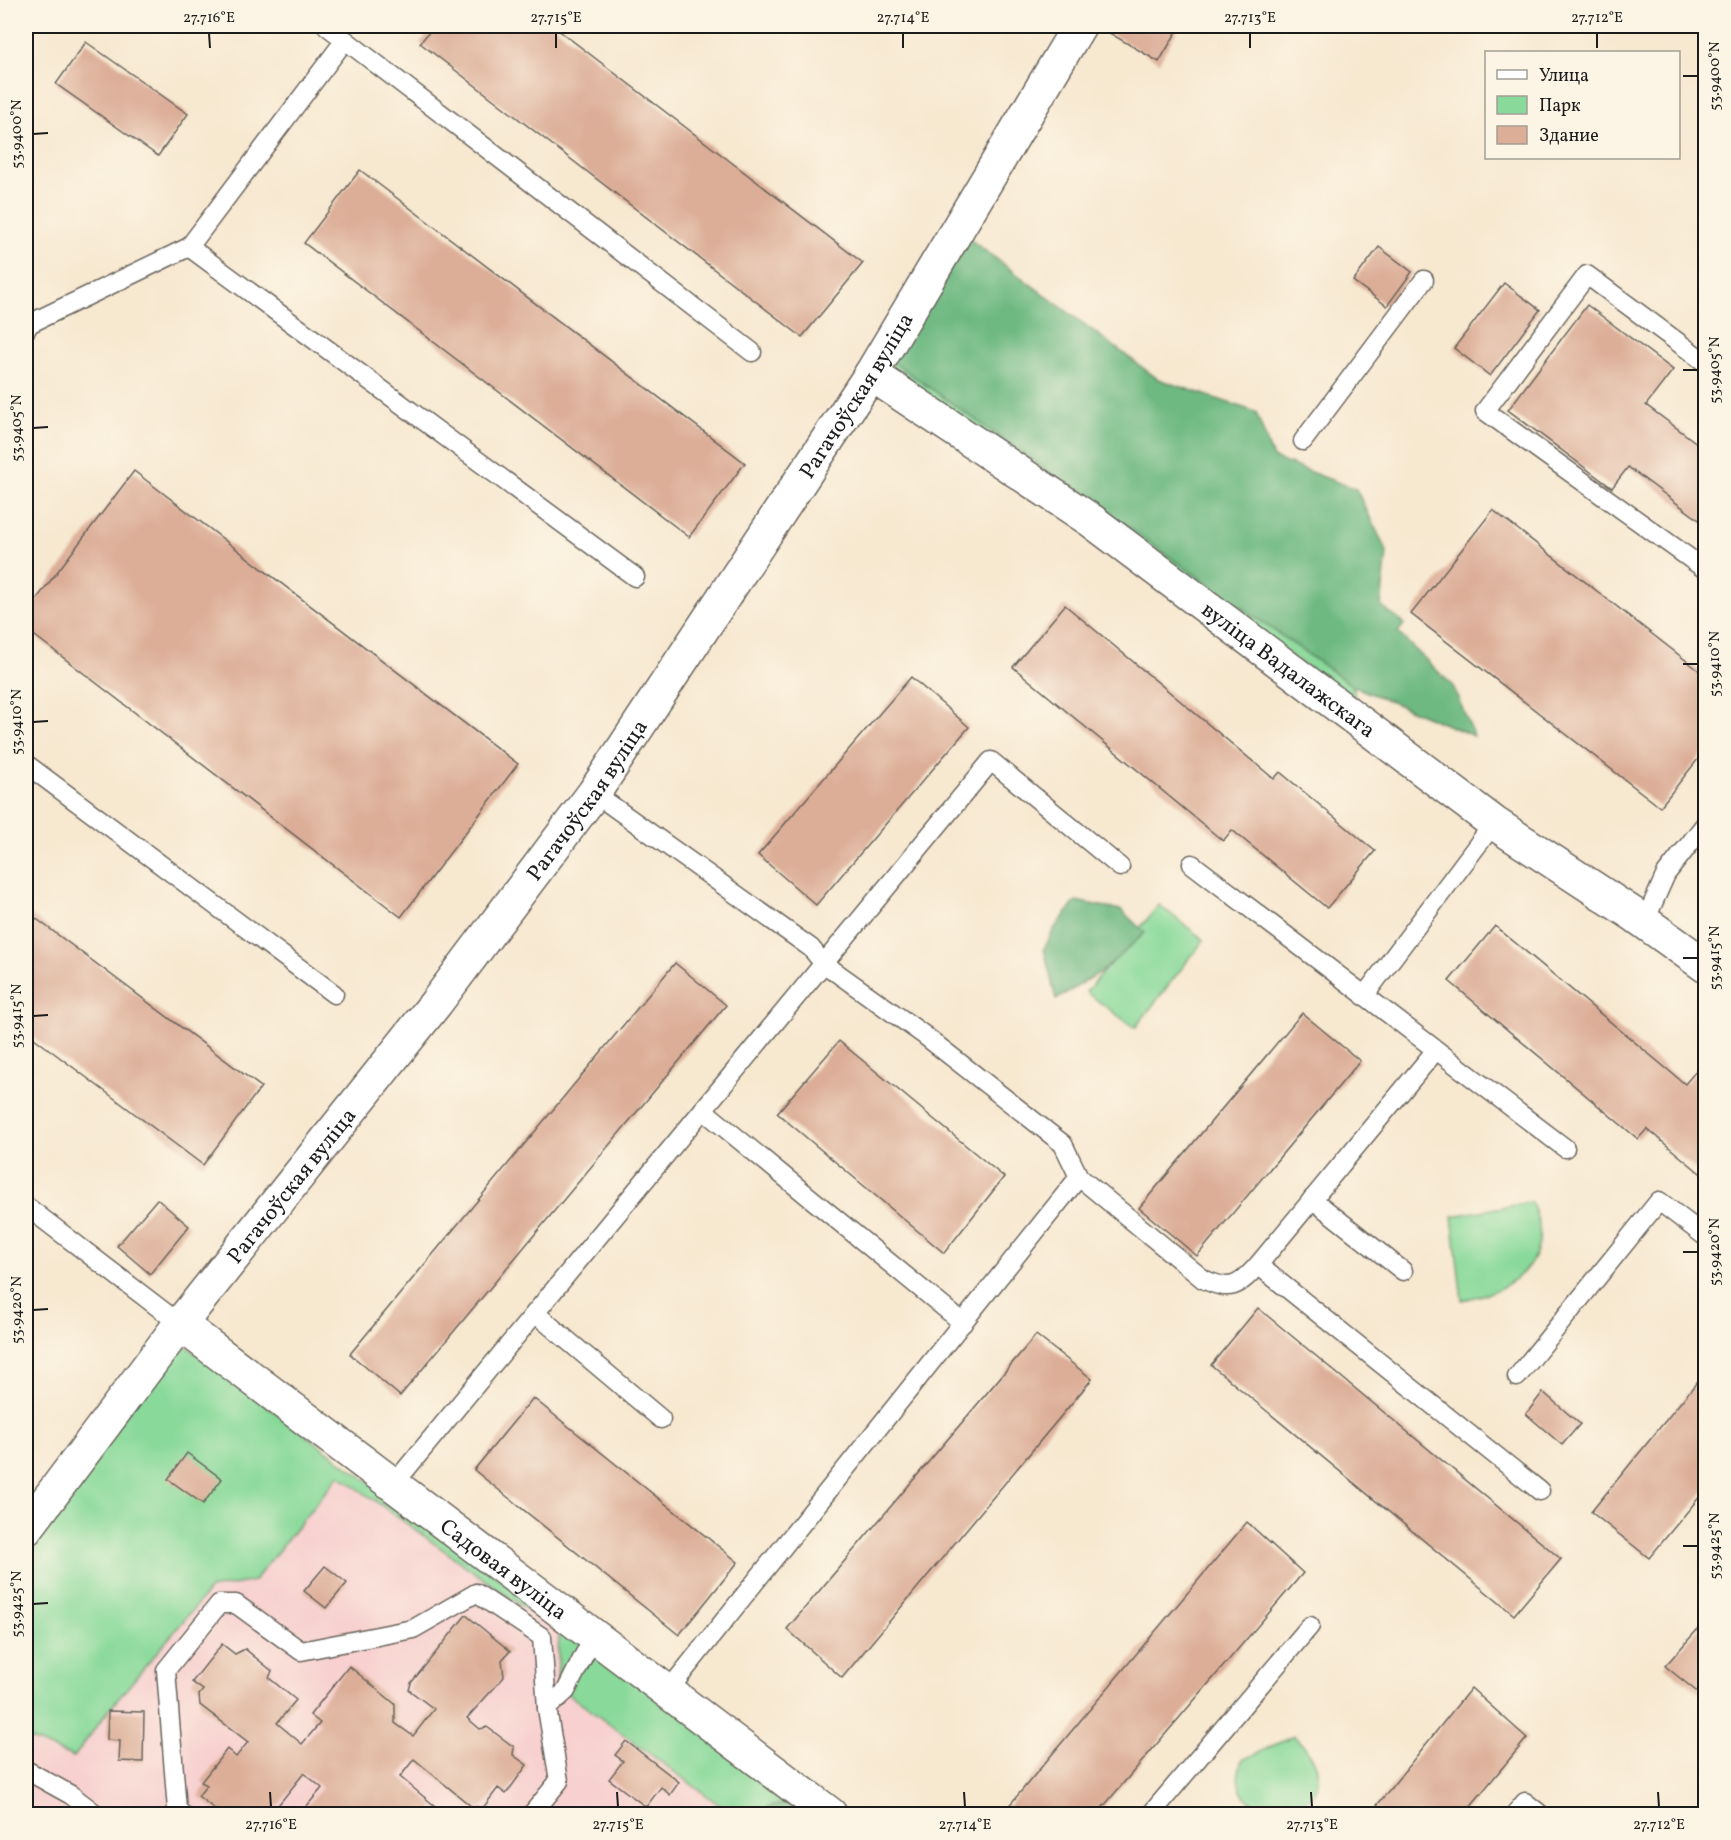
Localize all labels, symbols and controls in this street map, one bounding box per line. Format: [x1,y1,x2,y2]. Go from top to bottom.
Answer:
text: 27.716°E [183,8,235,29]
text: 27.715°E [530,8,582,29]
text: 27.714°E [877,8,929,29]
text: 27.713°E [1224,8,1276,29]
text: 27.712°E [1571,8,1623,29]
text: 53.9400°N [1705,41,1726,111]
legend [1485,51,1680,159]
text: Улица [1539,64,1589,89]
text: Парк [1539,94,1581,119]
text: 53.9400°N [7,99,28,169]
text: Здание [1539,124,1599,149]
street label: Рагачоўская вуліца [793,307,922,486]
text: 53.9405°N [1705,336,1726,404]
text: 53.9405°N [7,394,28,462]
street label: вуліца Вадалажскага [1194,596,1381,747]
text: 53.9410°N [1705,631,1726,697]
text: 53.9410°N [7,689,28,755]
street label: Рагачоўская вуліца [520,714,656,888]
text: 53.9415°N [1705,926,1726,990]
text: 53.9415°N [7,984,28,1048]
street label: Рагачоўская вуліца [221,1102,365,1271]
text: 53.9420°N [1705,1218,1726,1286]
text: 53.9420°N [7,1276,28,1344]
street label: Садовая вуліца [433,1512,573,1629]
text: 53.9425°N [1705,1513,1726,1579]
text: 53.9425°N [7,1571,28,1637]
text: 27.716°E [245,1815,297,1836]
text: 27.715°E [592,1815,644,1836]
text: 27.714°E [939,1815,991,1836]
text: 27.713°E [1286,1815,1338,1836]
text: 27.712°E [1633,1815,1685,1836]

